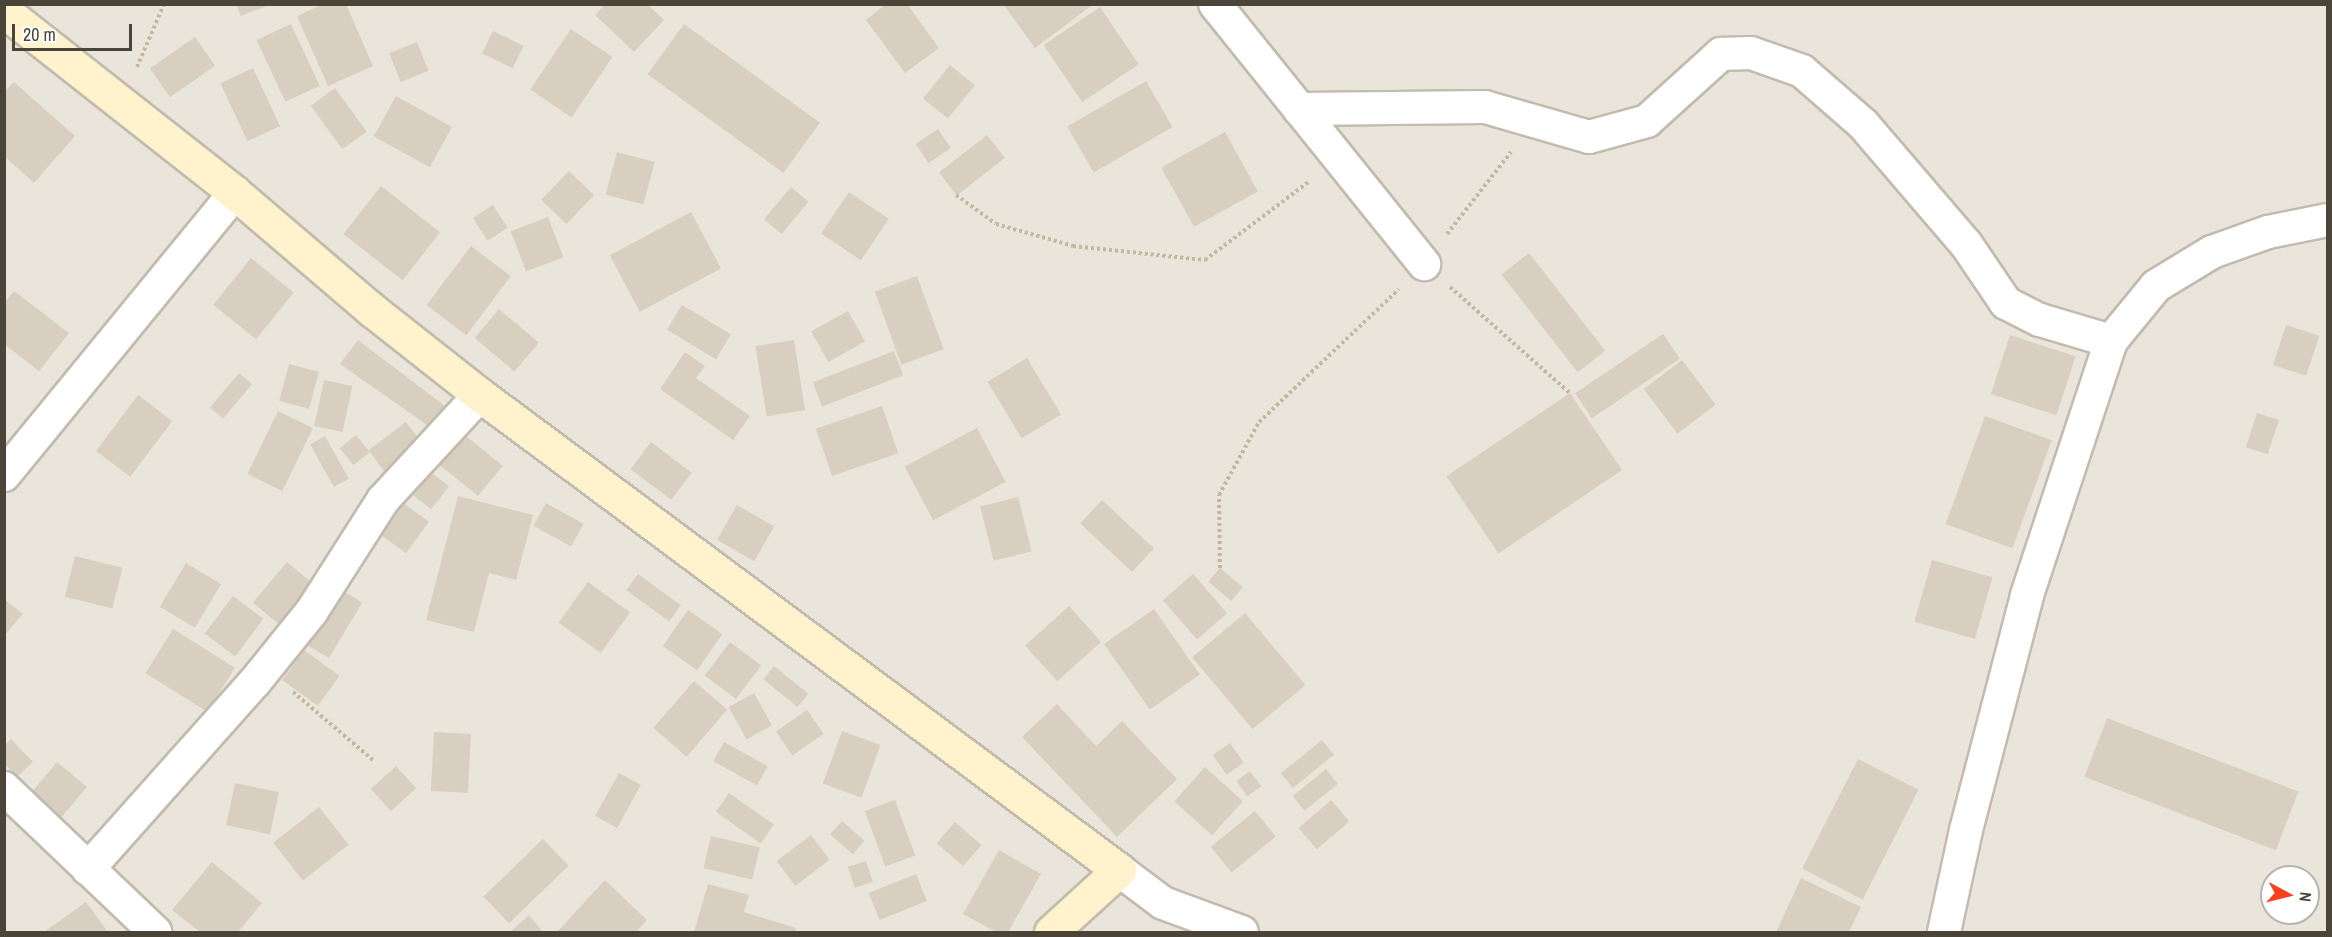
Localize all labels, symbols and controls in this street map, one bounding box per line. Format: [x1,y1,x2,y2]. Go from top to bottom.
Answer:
scale bar [15,12,135,50]
text: 20 m [23,22,56,47]
north arrow [2260,865,2320,925]
text: N [2294,891,2317,903]

